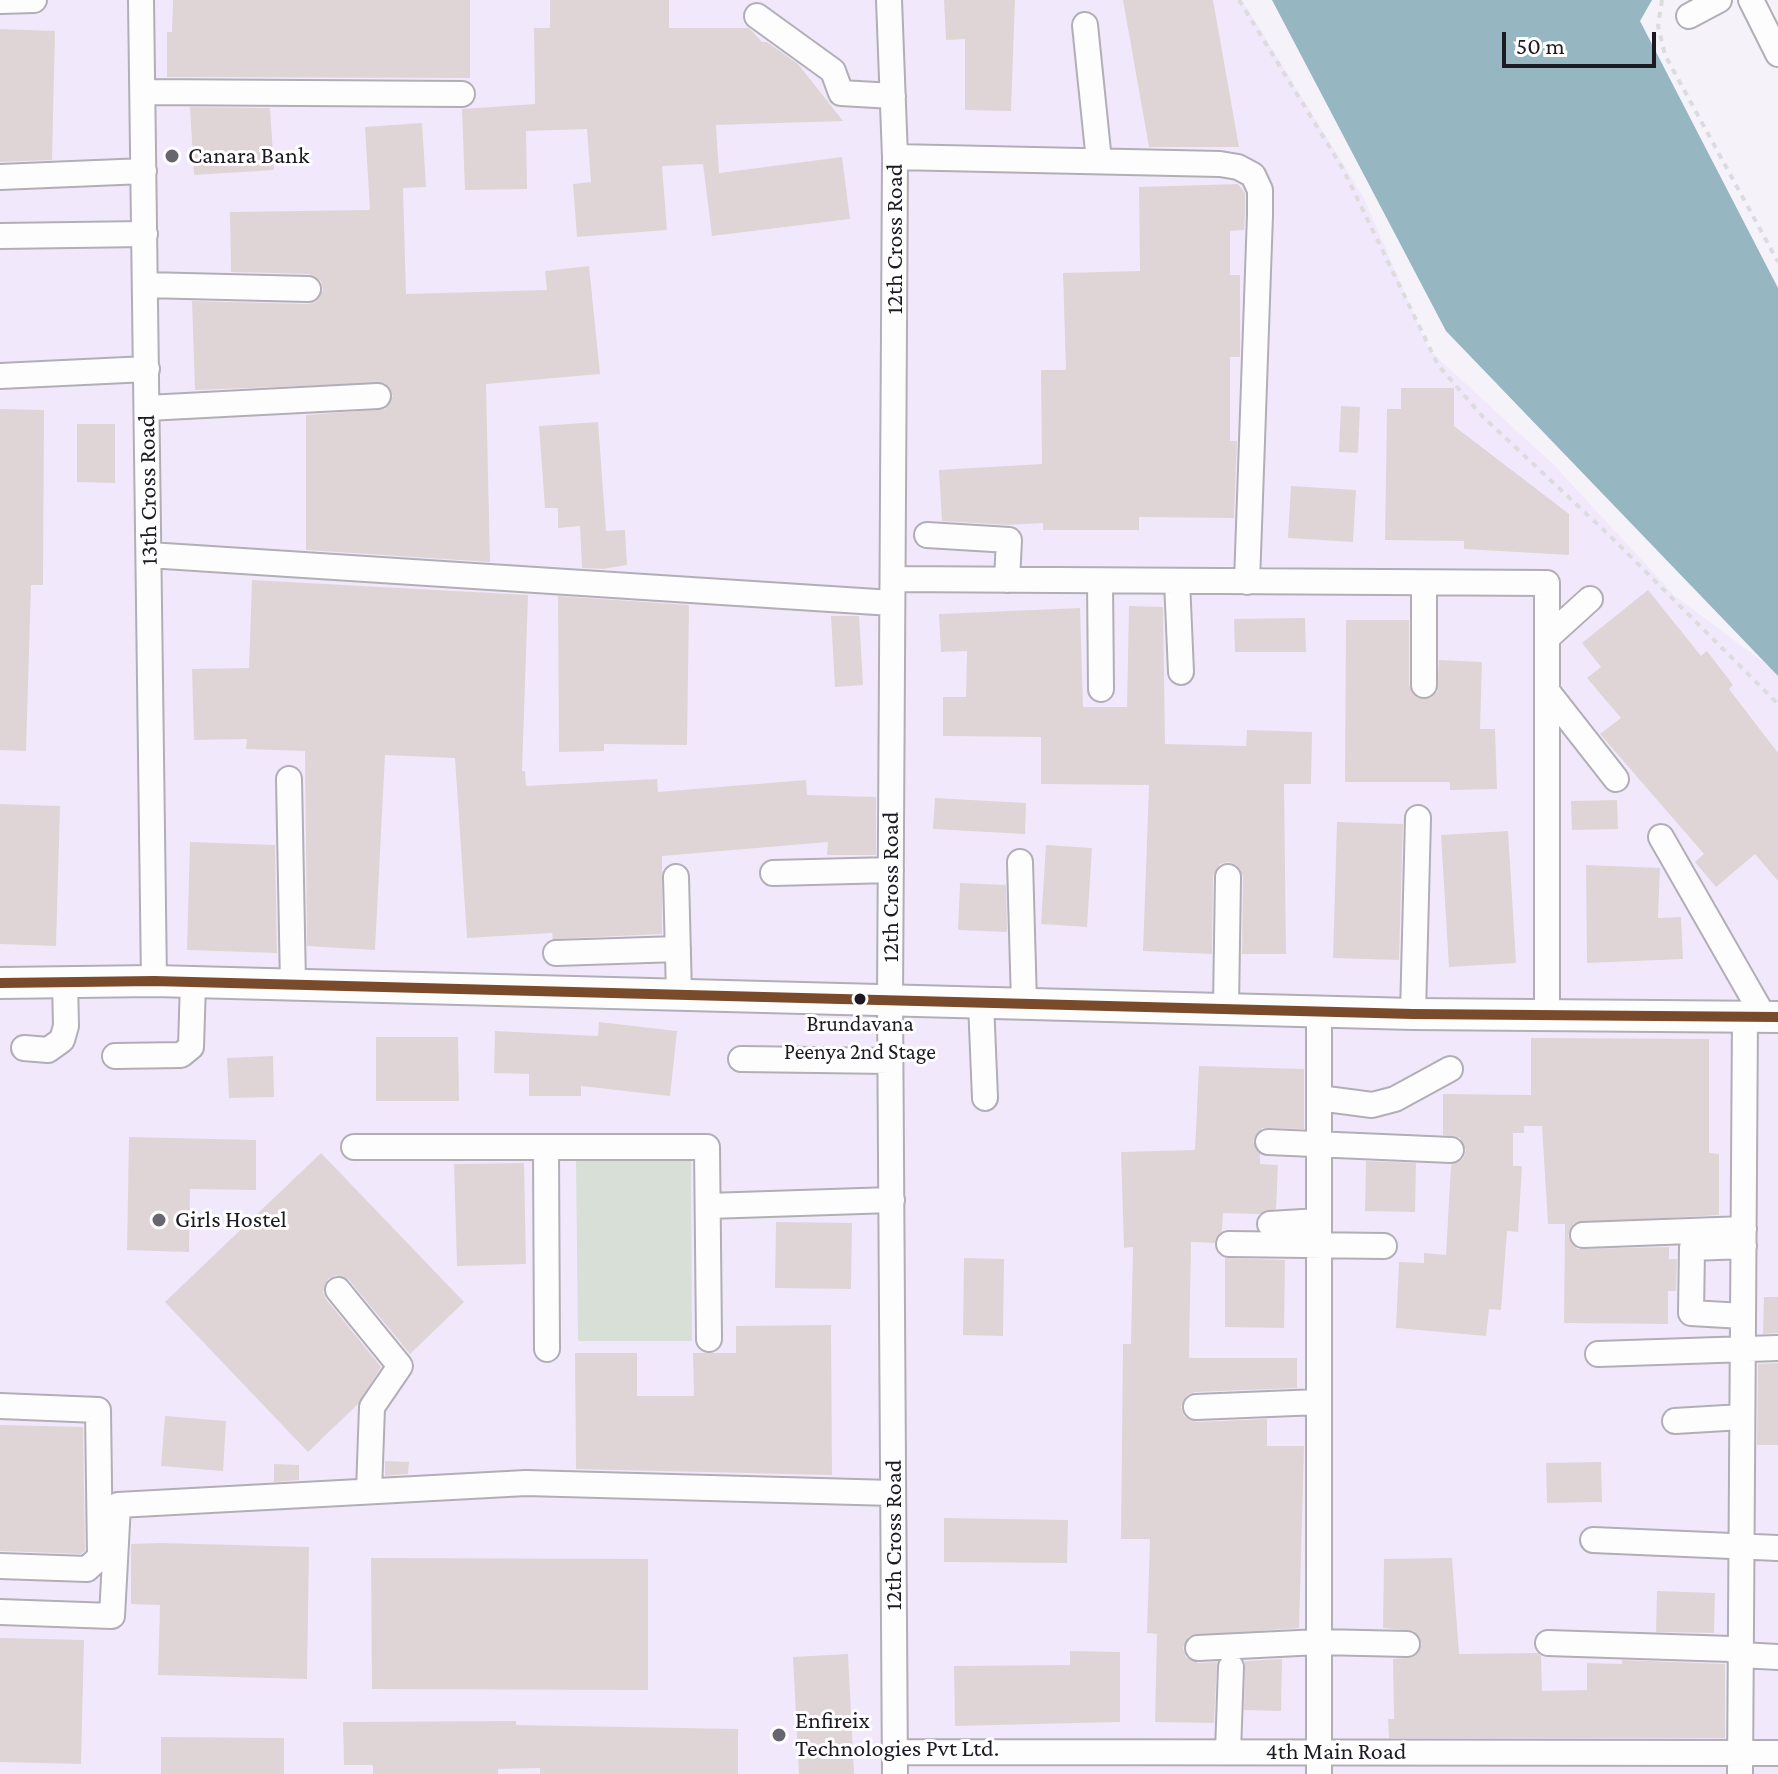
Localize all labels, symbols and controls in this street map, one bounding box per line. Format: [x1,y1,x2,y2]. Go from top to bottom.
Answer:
scale bar [1506,16,1660,66]
text: 50 m [1516,32,1565,59]
place label: Canara Bank [188,142,309,170]
marker: Canara Bank [163,147,181,165]
street label: 12th Cross Road [881,164,909,314]
street label: 13th Cross Road [132,414,164,566]
street label: 12th Cross Road [877,812,905,962]
marker: Brundavana Peenya 2nd Stage [852,991,868,1007]
place label: Brundavana Peenya 2nd Stage [784,1011,936,1062]
place label: Girls Hostel [175,1206,287,1234]
marker: Girls Hostel [150,1211,168,1229]
street label: 12th Cross Road [880,1460,908,1610]
place label: Enfireix Technologies Pvt Ltd. [795,1707,999,1763]
marker: Enfireix Technologies Pvt Ltd. [770,1726,788,1744]
street label: 4th Main Road [1266,1738,1406,1766]

